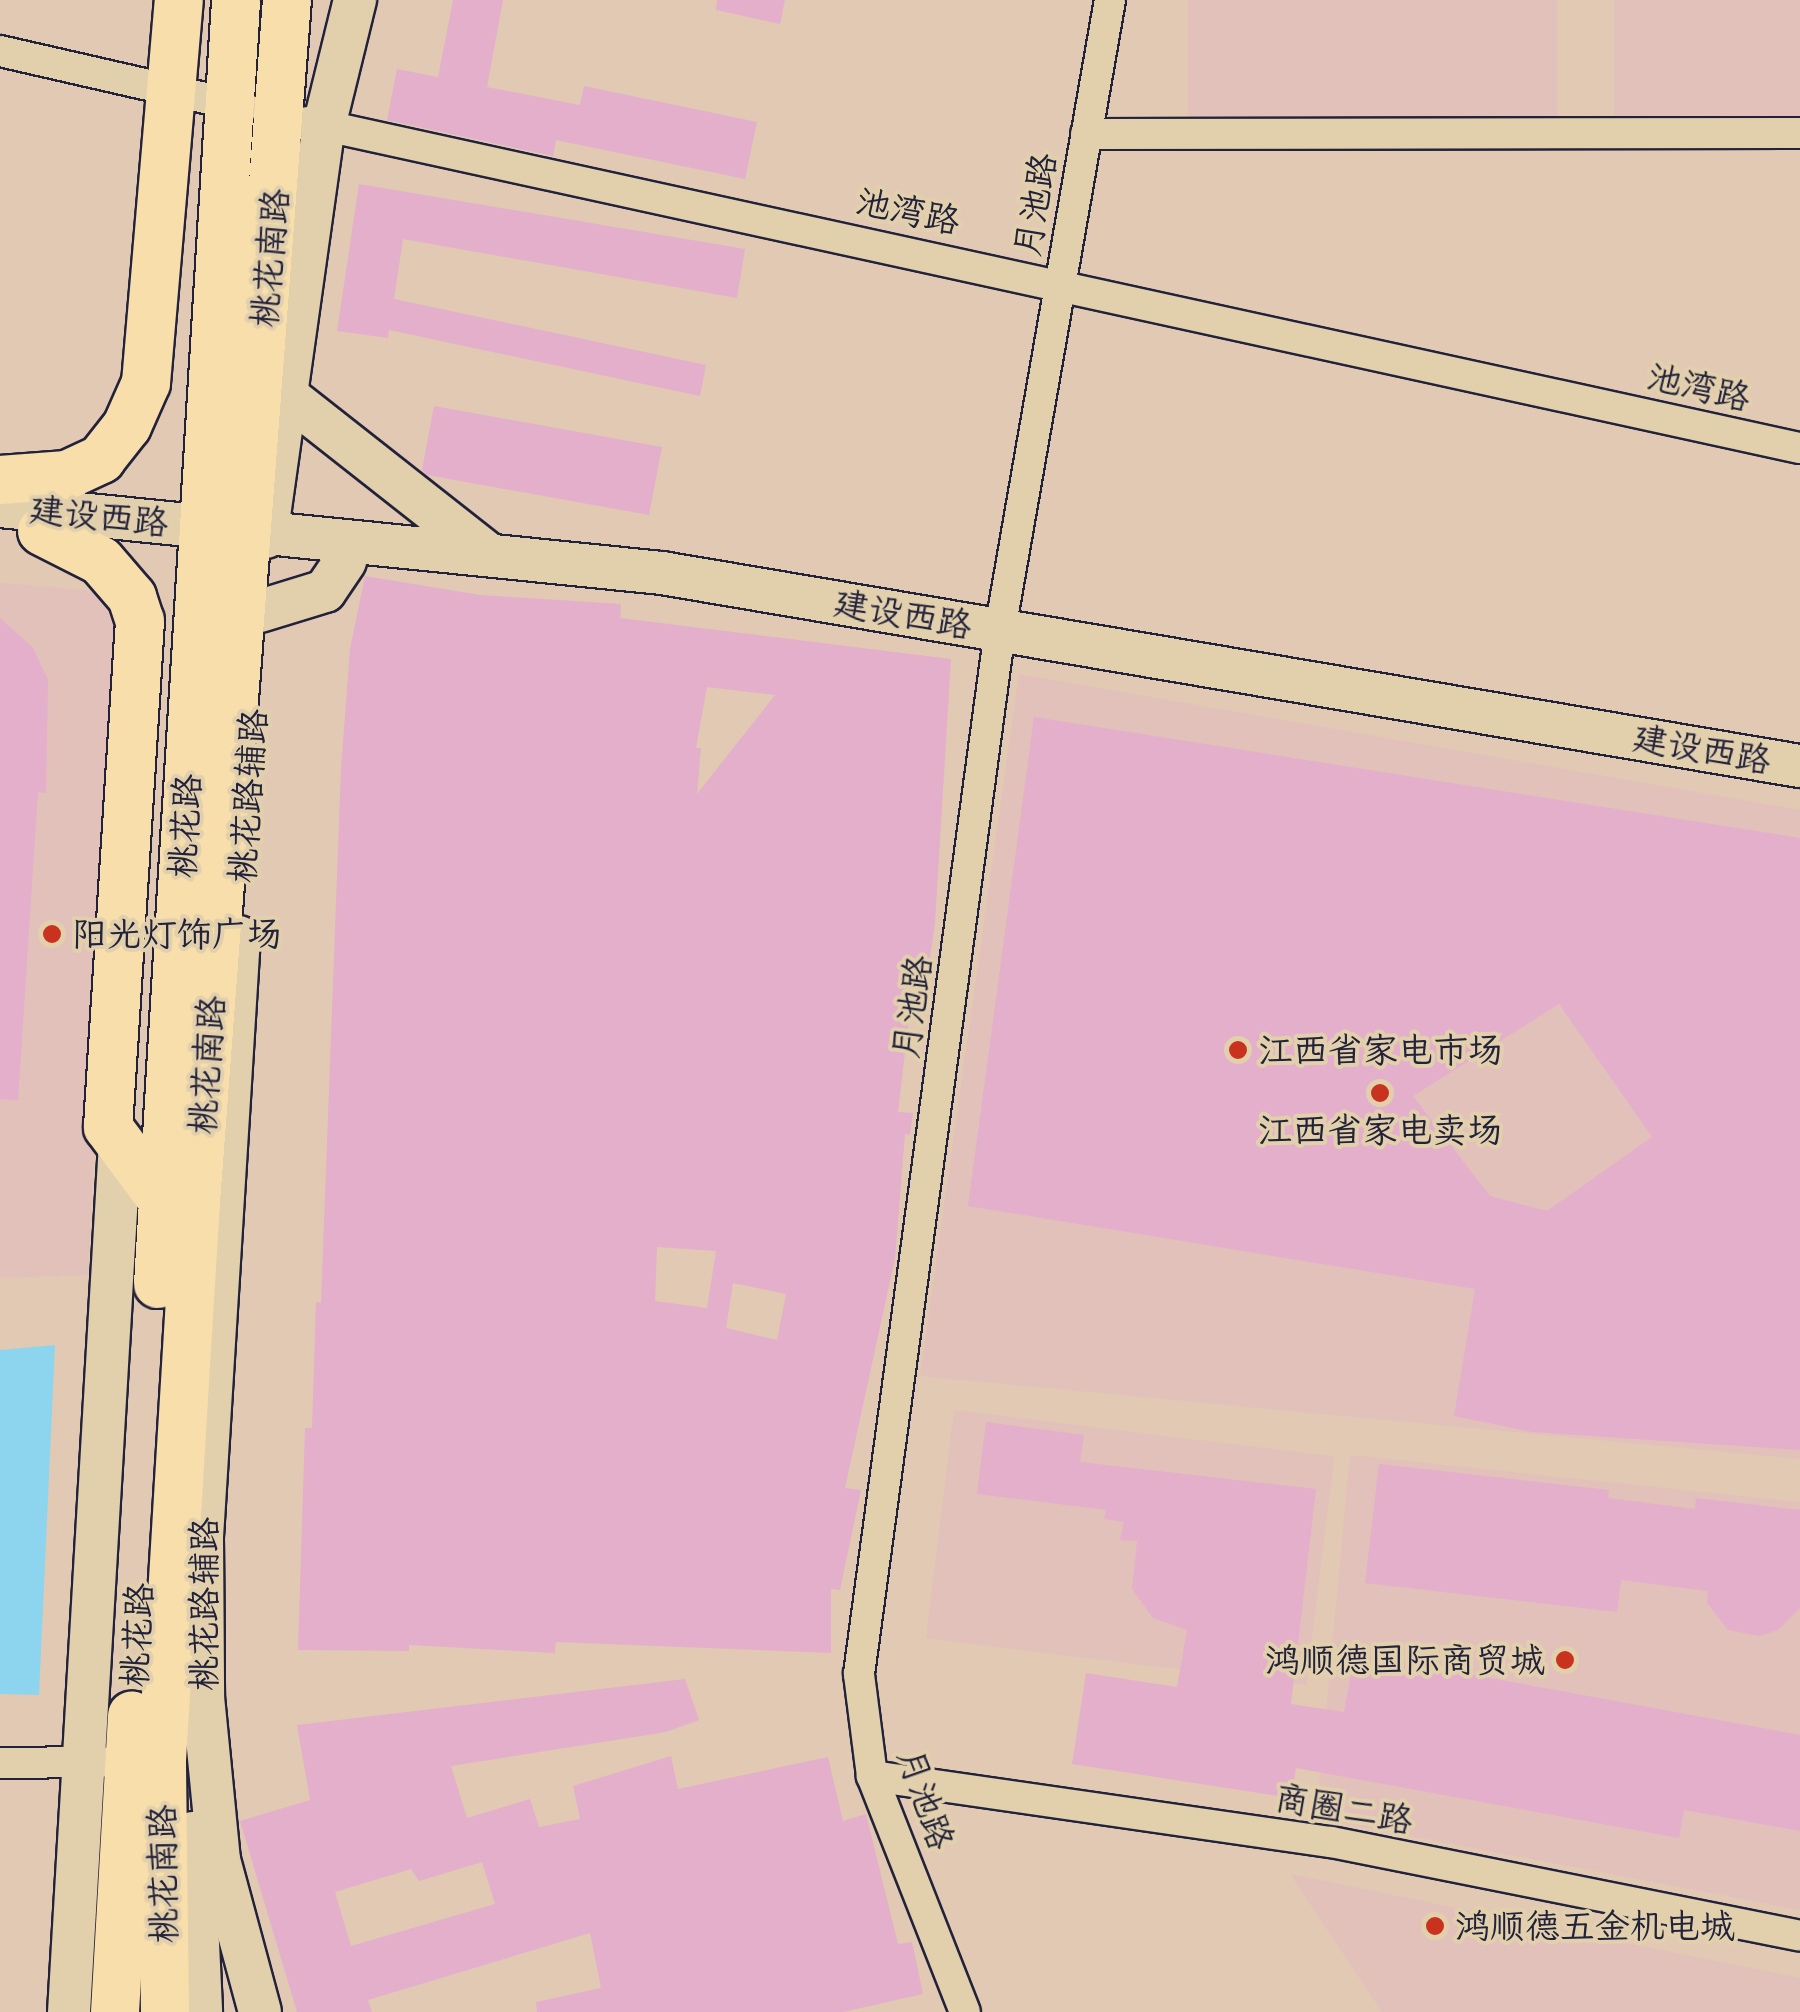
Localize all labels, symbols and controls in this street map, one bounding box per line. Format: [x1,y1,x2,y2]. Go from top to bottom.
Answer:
street label: 月池路 [1005,150,1065,260]
street label: 池湾路 [852,180,964,242]
street label: 桃花南路 [243,186,297,330]
street label: 池湾路 [1643,355,1755,419]
street label: 建设西路 [27,488,171,544]
street label: 建设西路 [830,581,976,647]
street label: 桃花路辅路 [221,707,275,885]
street label: 建设西路 [1629,716,1775,782]
street label: 桃花路 [161,772,209,880]
place label: 阳光灯饰广场 [72,913,282,955]
marker: 阳光灯饰广场 [41,923,63,945]
street label: 月池路 [884,952,940,1062]
street label: 桃花南路 [181,994,233,1136]
place label: 江西省家电市场 [1258,1029,1503,1071]
marker: 江西省家电市场 [1227,1039,1249,1061]
marker: 江西省家电卖场 [1369,1082,1391,1104]
place label: 江西省家电卖场 [1258,1109,1502,1151]
street label: 桃花路辅路 [183,1517,225,1691]
street label: 桃花路 [113,1581,161,1689]
place label: 鸿顺德国际商贸城 [1265,1639,1545,1681]
marker: 鸿顺德国际商贸城 [1554,1649,1576,1671]
street label: 月池路 [889,1743,963,1855]
street label: 商圈二路 [1271,1776,1417,1842]
street label: 桃花南路 [141,1804,185,1944]
place label: 鸿顺德五金机电城 [1455,1905,1735,1947]
marker: 鸿顺德五金机电城 [1424,1915,1446,1937]

